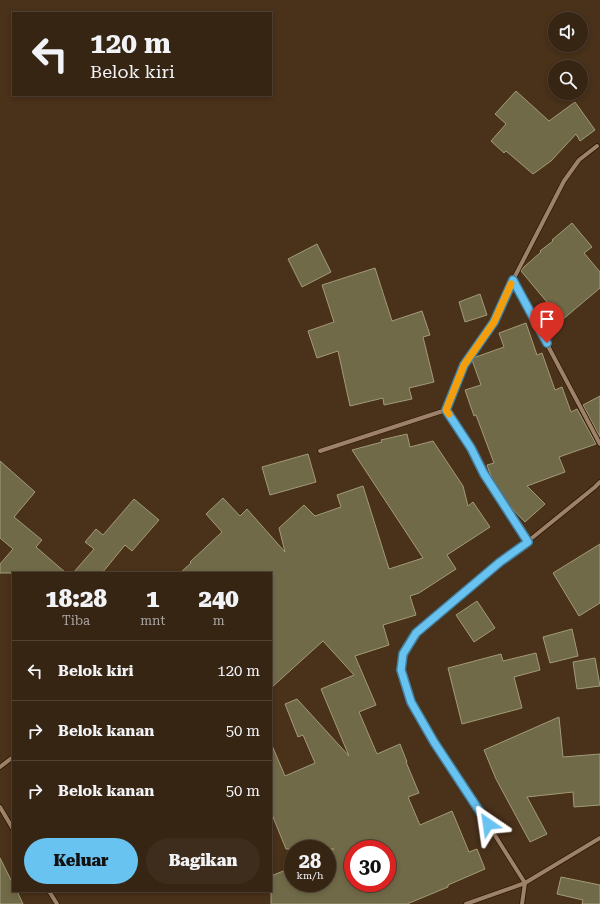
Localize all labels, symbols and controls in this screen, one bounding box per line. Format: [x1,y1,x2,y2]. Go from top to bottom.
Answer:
map controls [548,12,588,100]
button: sound [548,12,588,52]
text: 120 m [90,27,171,60]
icon: left [24,28,76,80]
button: search [548,60,588,100]
text: Belok kiri [90,61,175,82]
pin [530,302,564,343]
icon: arrive [536,308,558,330]
text: 18:28 [45,585,107,613]
text: 1 [146,585,159,613]
text: 240 [198,585,239,613]
text: Tiba [62,613,90,628]
text: mnt [140,613,165,628]
text: m [213,613,225,628]
icon: left [24,660,46,682]
text: Belok kiri [58,662,134,680]
text: 120 m [217,662,260,680]
icon: right [24,720,46,742]
text: Belok kanan [58,722,154,740]
text: 50 m [226,722,260,740]
icon: right [24,780,46,802]
text: Belok kanan [58,782,154,800]
text: 50 m [226,782,260,800]
position arrow [467,803,509,845]
button: Keluar [24,838,138,884]
button: Bagikan [146,838,260,884]
speed limit sign: 30 [344,840,396,892]
text: 28 [299,849,321,873]
text: km/h [297,870,323,881]

